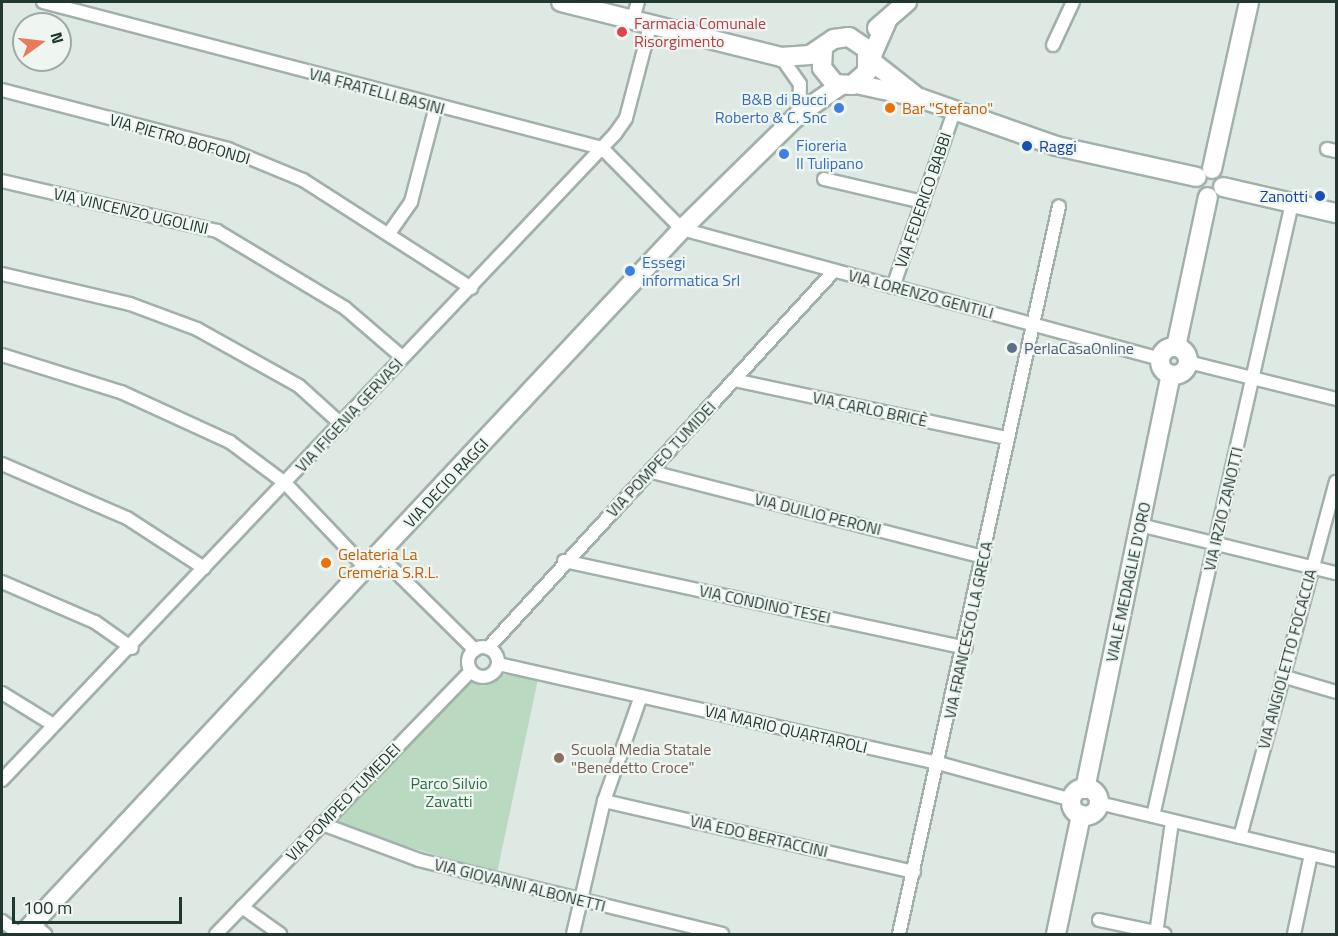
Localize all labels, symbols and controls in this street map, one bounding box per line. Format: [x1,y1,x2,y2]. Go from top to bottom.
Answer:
north arrow [12,12,72,72]
place label: Farmacia Comunale Risorgimento [634,13,766,51]
marker: Farmacia Comunale Risorgimento [615,25,629,39]
text: N [44,29,70,46]
street label: VIA FRATELLI BASINI [307,64,447,118]
place label: B&B di Bucci Roberto & C. Snc [715,89,827,127]
place label: Bar "Stefano" [902,98,993,118]
marker: B&B di Bucci Roberto & C. Snc [832,101,846,115]
marker: Bar "Stefano" [883,101,897,115]
street label: VIA PIETRO BOFONDI [108,110,252,168]
street label: VIA FEDERICO BABBI [891,130,955,270]
place label: Fioreria Il Tulipano [796,135,863,173]
place label: Raggi [1039,136,1077,156]
marker: Raggi [1020,139,1034,153]
marker: Fioreria Il Tulipano [777,147,791,161]
street label: VIA VINCENZO UGOLINI [52,184,210,238]
place label: Zanotti [1260,186,1308,206]
marker: Zanotti [1313,189,1327,203]
place label: Essegi informatica Srl [642,252,740,290]
marker: Essegi informatica Srl [623,264,637,278]
street label: VIA LORENZO GENTILI [846,265,996,323]
place label: PerlaCasaOnline [1024,338,1134,358]
marker: PerlaCasaOnline [1005,341,1019,355]
street label: VIA IFIGENIA GERVASI [291,354,407,476]
street label: VIA CARLO BRICÈ [811,387,929,431]
street label: VIA POMPEO TUMIDEI [602,397,720,521]
street label: VIA DECIO RAGGI [400,434,492,532]
street label: VIA IRZIO ZANOTTI [1199,445,1247,573]
street label: VIA DUILIO PERONI [753,489,883,539]
street label: VIALE MEDAGLIE D'ORO [1102,500,1154,664]
street label: VIA FRANCESCO LA GRECA [940,539,996,721]
place label: Gelateria La Cremeria S.R.L. [338,544,439,582]
marker: Gelateria La Cremeria S.R.L. [319,556,333,570]
street label: VIA ANGIOLETTO FOCACCIA [1254,567,1320,751]
street label: VIA CONDINO TESEI [697,581,833,627]
street label: VIA MARIO QUARTAROLI [703,701,869,757]
street label: VIA POMPEO TUMEDEI [282,739,404,865]
place label: Scuola Media Statale "Benedetto Croce" [571,739,711,777]
marker: Scuola Media Statale "Benedetto Croce" [552,751,566,765]
park label: Parco Silvio Zavatti [410,773,488,811]
street label: VIA EDO BERTACCINI [688,811,830,861]
street label: VIA GIOVANNI ALBONETTI [432,854,608,916]
scale bar [15,885,184,923]
text: 100 m [23,894,72,921]

